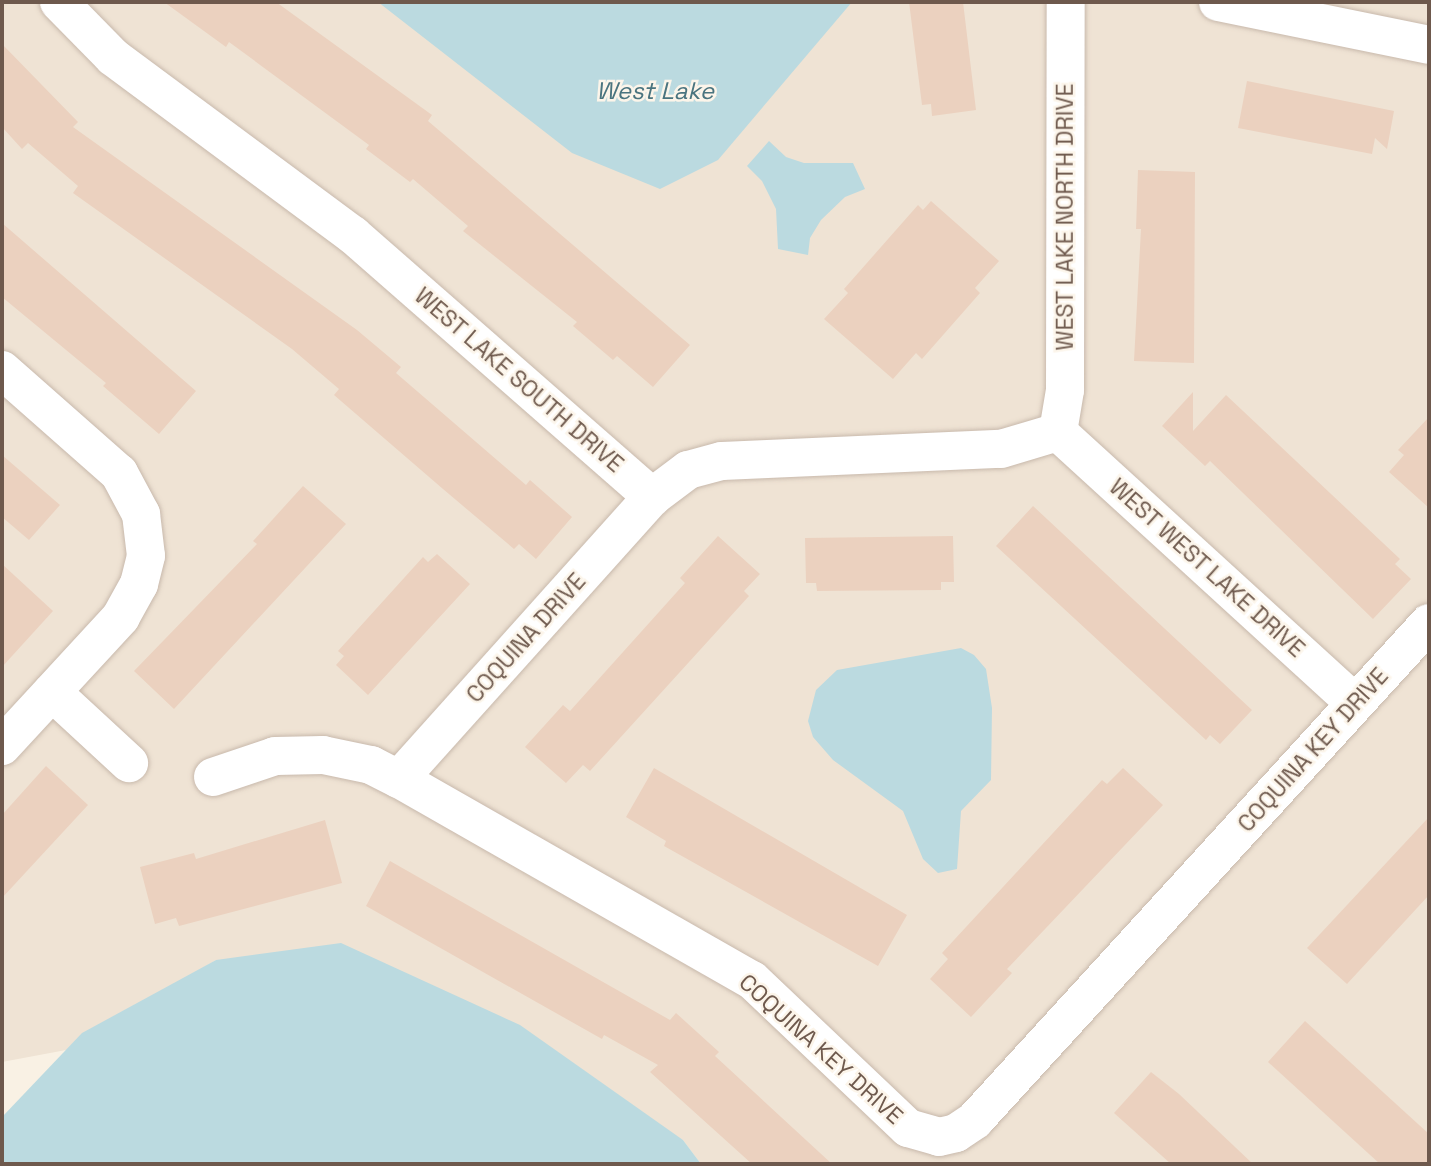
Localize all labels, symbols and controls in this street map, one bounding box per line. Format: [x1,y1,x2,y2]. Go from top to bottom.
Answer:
water label: West Lake [596,77,714,105]
street label: WEST LAKE NORTH DRIVE [1051,83,1079,351]
street label: WEST LAKE SOUTH DRIVE [409,282,629,478]
street label: WEST WEST LAKE DRIVE [1103,473,1311,663]
street label: COQUINA DRIVE [461,568,591,708]
street label: COQUINA KEY DRIVE [1232,662,1394,838]
street label: COQUINA KEY DRIVE [733,968,909,1130]

